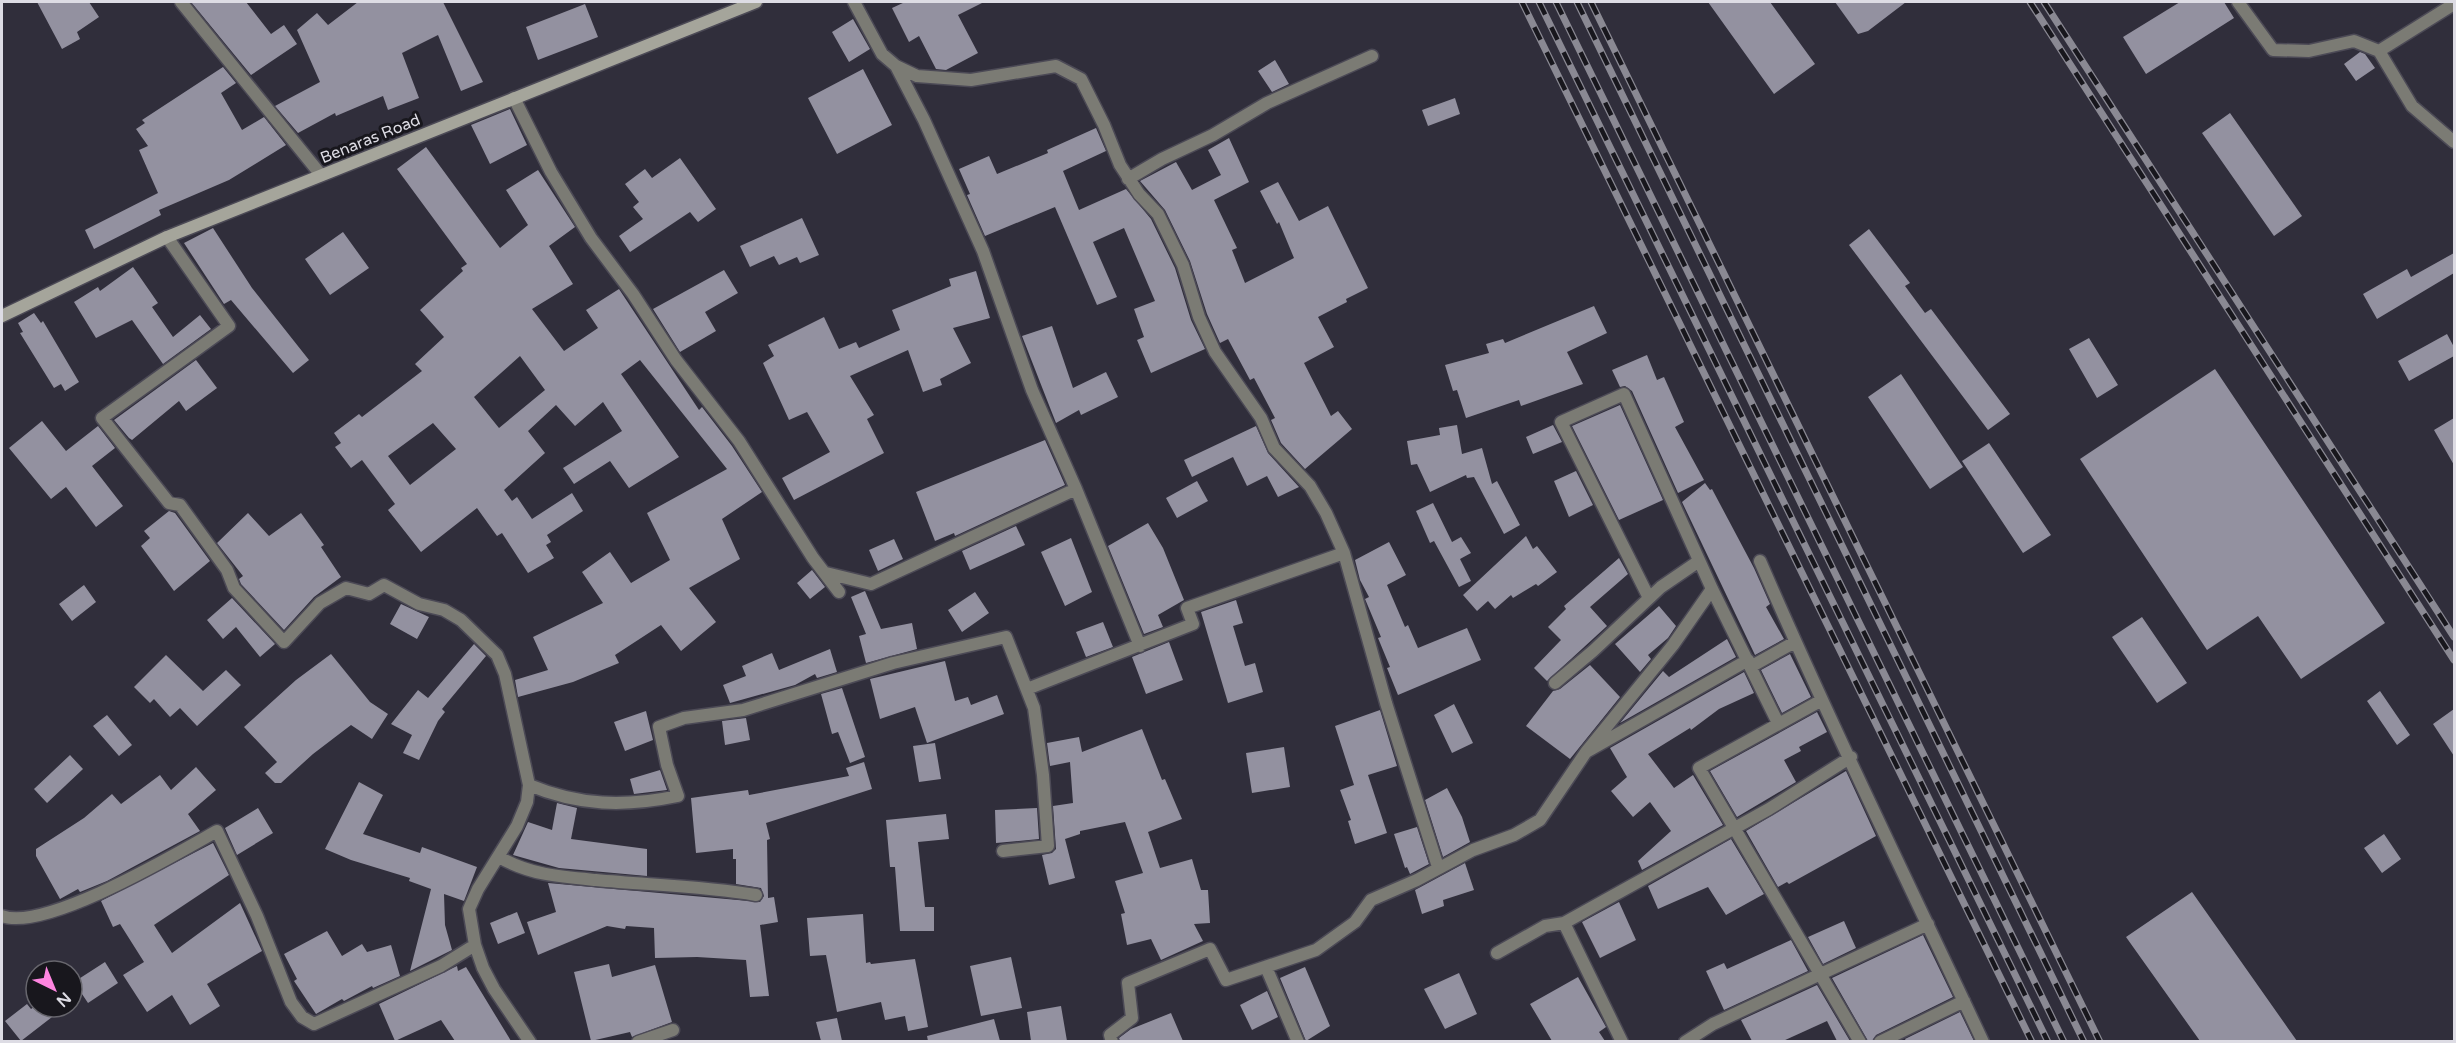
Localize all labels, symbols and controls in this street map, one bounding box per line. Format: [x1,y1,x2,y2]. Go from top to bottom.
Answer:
street label: Benaras Road [318,110,423,168]
north arrow [24,959,84,1019]
text: N [52,988,75,1011]

